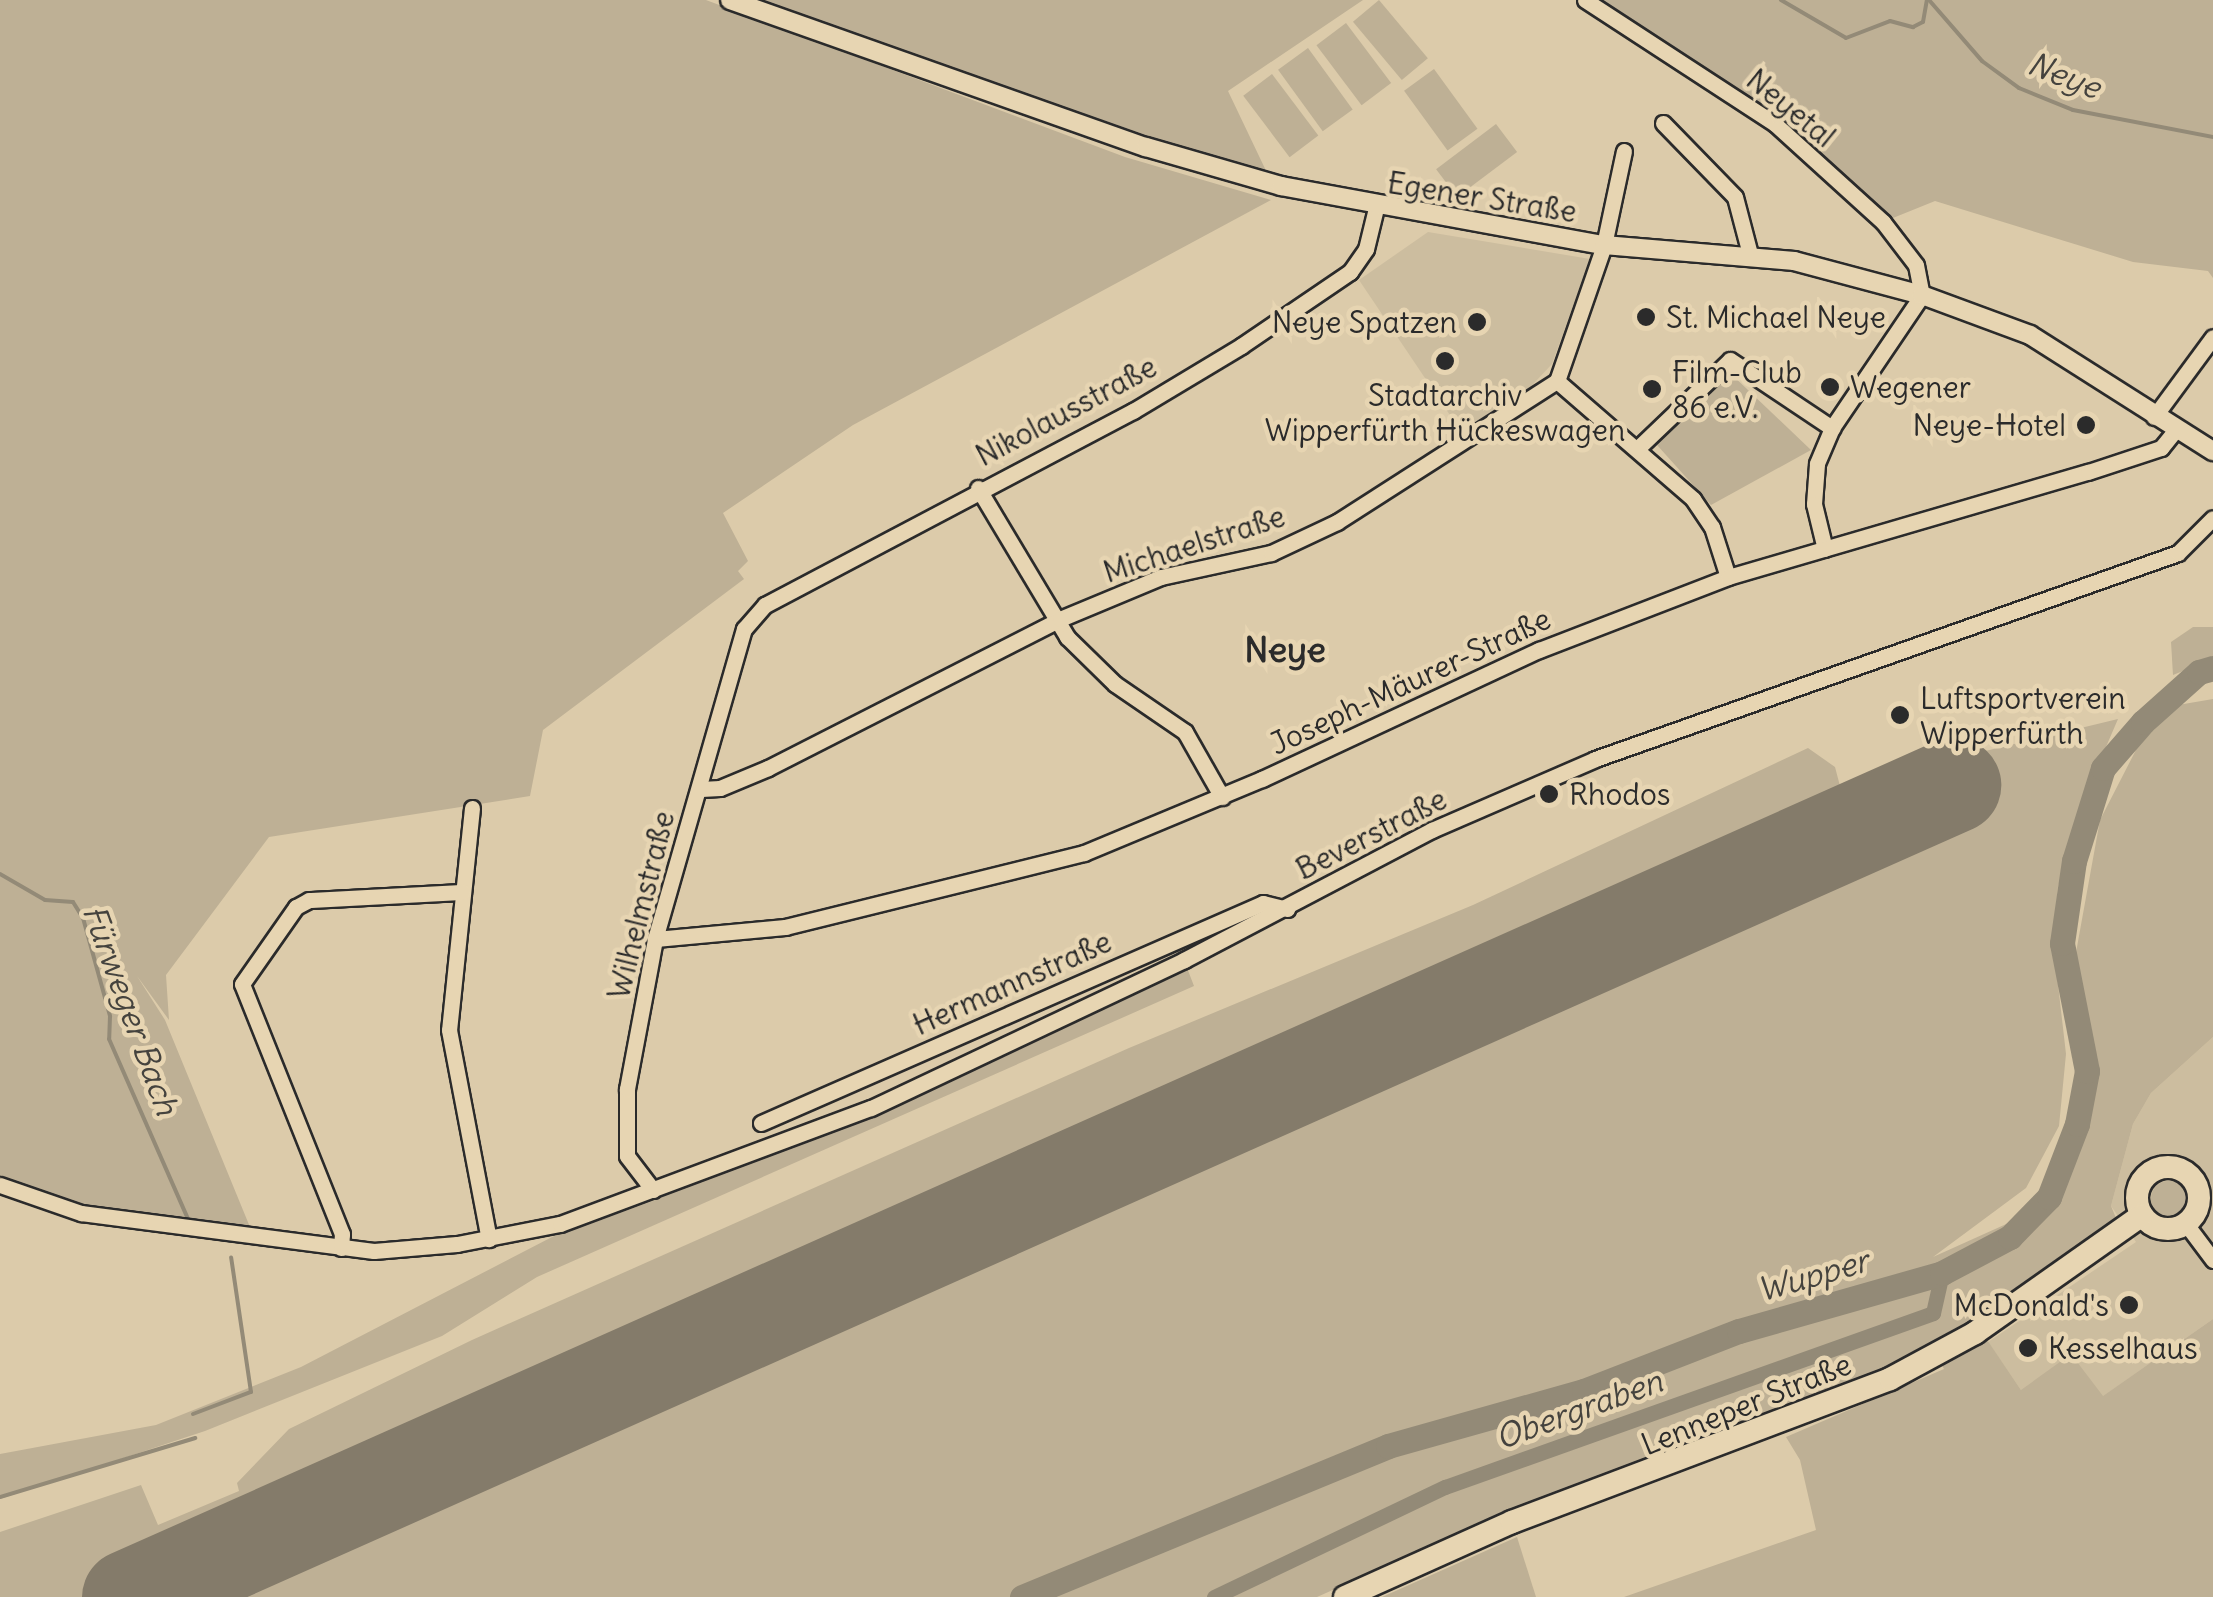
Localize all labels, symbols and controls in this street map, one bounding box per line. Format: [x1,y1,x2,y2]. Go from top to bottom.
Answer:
water label: Neye [2022,45,2106,107]
street label: Neyetal [1739,61,1843,155]
street label: Egener Straße [1385,164,1579,230]
place label: St. Michael Neye [1666,299,1886,335]
place label: Neye Spatzen [1272,304,1457,340]
marker: St. Michael Neye [1635,306,1657,328]
marker: Neye Spatzen [1466,311,1488,333]
street label: Nikolausstraße [970,348,1162,474]
marker: Stadtarchiv Wipperfürth Hückeswagen [1434,350,1456,372]
place label: Film-Club 86 e.V. [1672,354,1802,424]
place label: Wegener [1850,369,1971,405]
marker: Wegener [1819,376,1841,398]
place label: Stadtarchiv Wipperfürth Hückeswagen [1265,377,1625,448]
marker: Film-Club 86 e.V. [1641,378,1663,400]
place label: Neye-Hotel [1912,407,2066,443]
marker: Neye-Hotel [2075,414,2097,436]
street label: Michaelstraße [1099,498,1289,590]
street label: Joseph-Mäurer-Straße [1264,600,1556,762]
district label: Neye [1244,628,1326,670]
place label: Luftsportverein Wipperfürth [1920,680,2126,750]
marker: Luftsportverein Wipperfürth [1889,704,1911,726]
place label: Rhodos [1569,776,1670,812]
street label: Beverstraße [1290,781,1452,887]
marker: Rhodos [1538,783,1560,805]
street label: Wilhelmstraße [600,807,682,1003]
water label: Fürweger Bach [74,900,186,1120]
street label: Hermannstraße [907,923,1117,1043]
water label: Wupper [1753,1242,1873,1310]
place label: McDonald's [1954,1287,2109,1323]
marker: McDonald's [2118,1294,2140,1316]
place label: Kesselhaus [2048,1330,2198,1366]
marker: Kesselhaus [2017,1337,2039,1359]
street label: Lenneper Straße [1636,1346,1856,1462]
water label: Obergraben [1490,1362,1668,1458]

